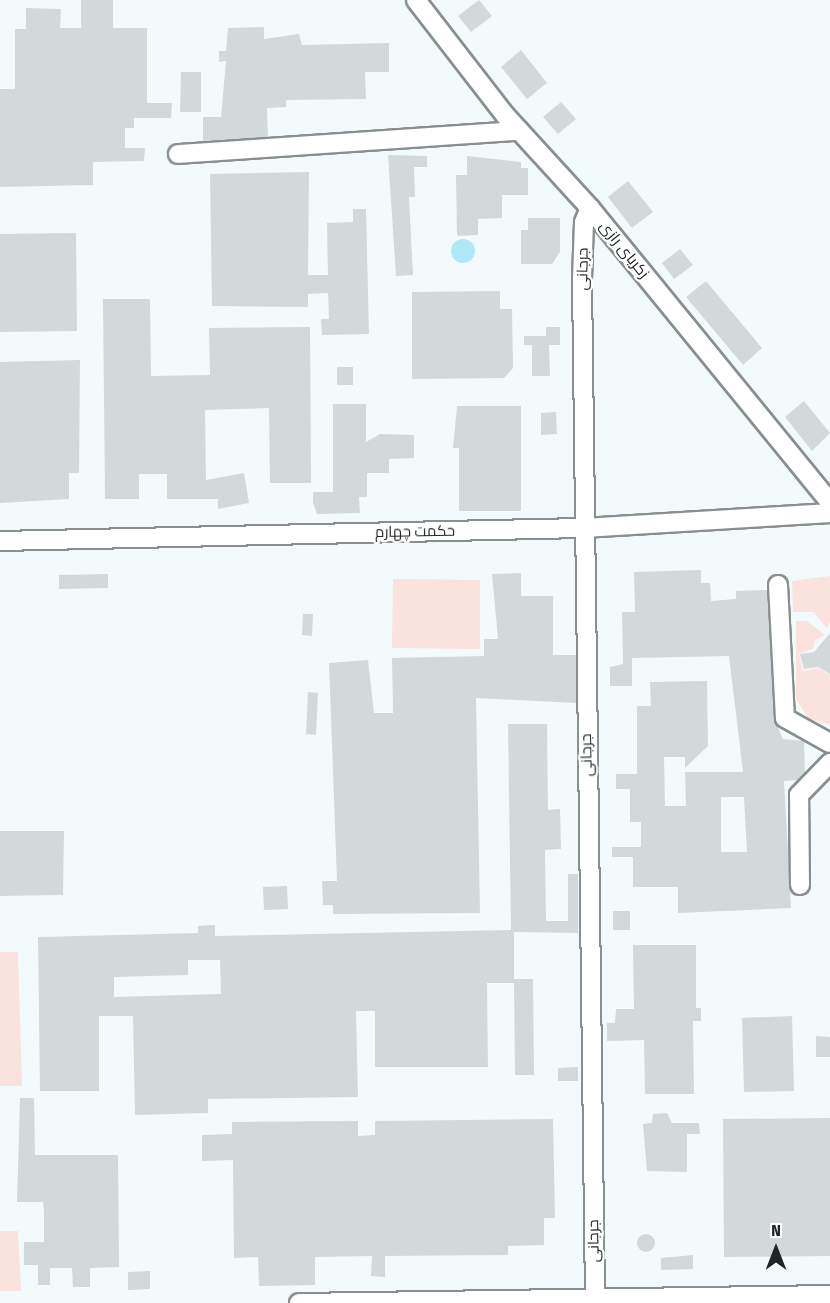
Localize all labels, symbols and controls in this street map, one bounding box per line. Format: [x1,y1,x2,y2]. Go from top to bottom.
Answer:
street label: زکریای رازی [595,218,653,282]
street label: جرجانی [574,247,592,291]
street label: حکمت چهارم [375,522,455,542]
street label: جرجانی [578,733,596,777]
street label: جرجانی [585,1219,603,1263]
north arrow [746,1219,806,1279]
text: N [771,1221,781,1240]

